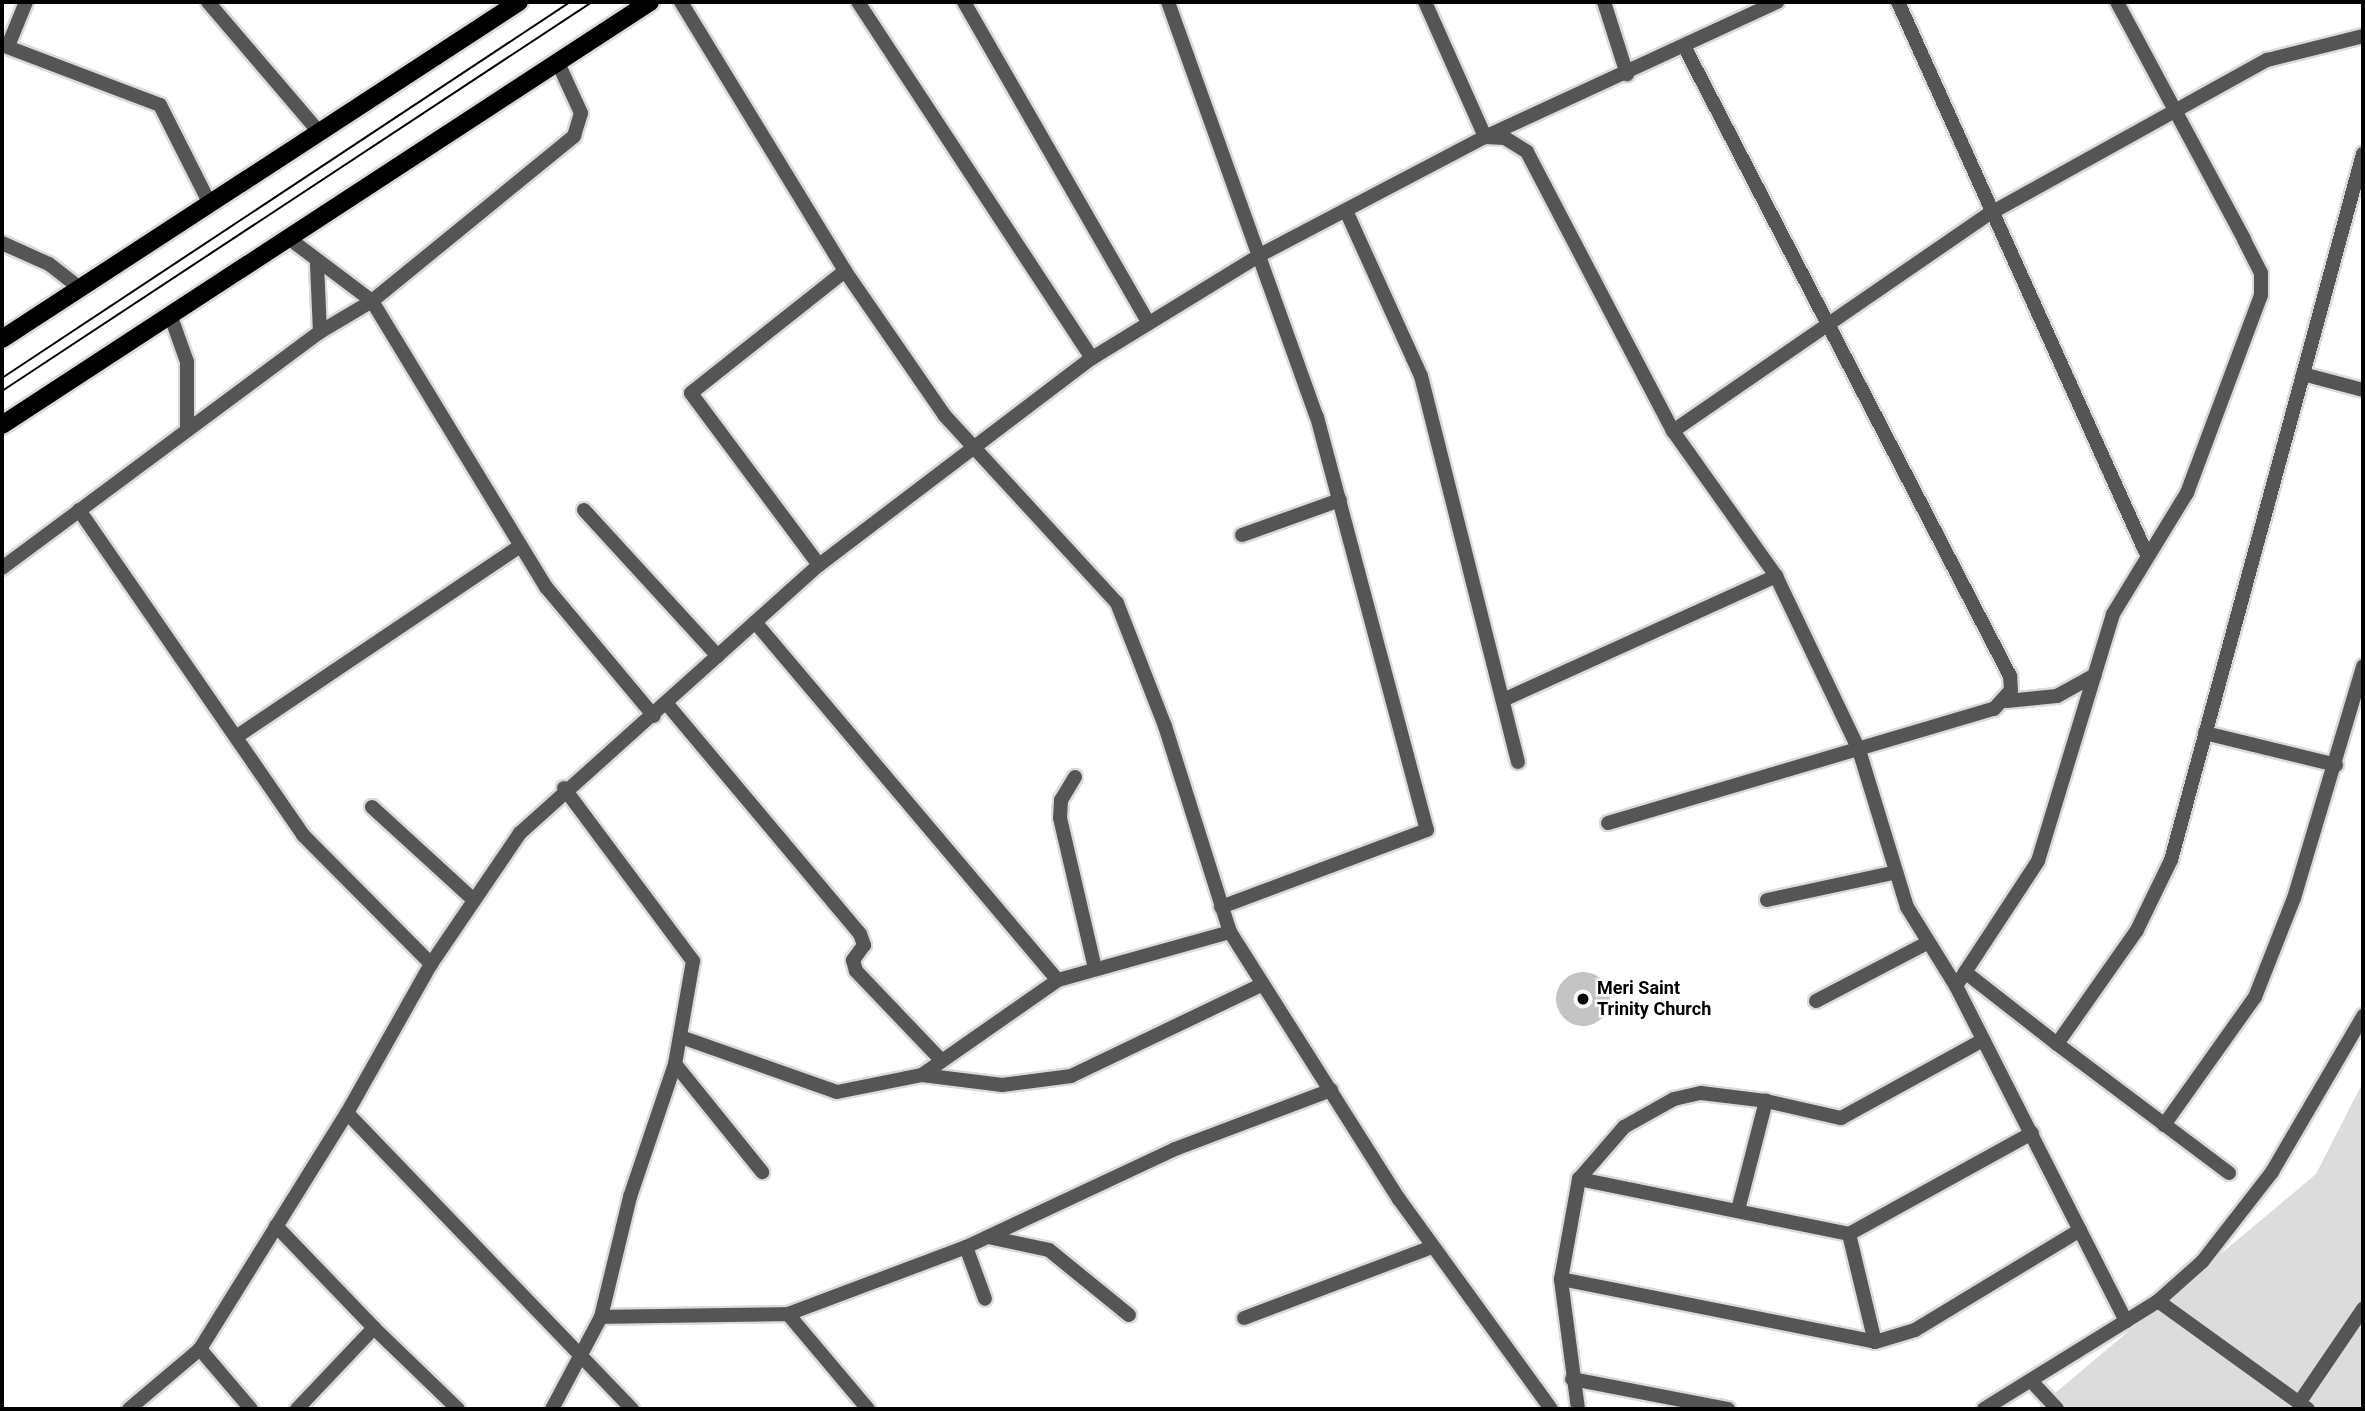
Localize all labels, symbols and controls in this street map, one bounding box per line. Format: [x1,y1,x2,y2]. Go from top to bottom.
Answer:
place label: Meri Saint Trinity Church [1597,978,1711,1020]
marker: Meri Saint Trinity Church [1575,991,1591,1007]

